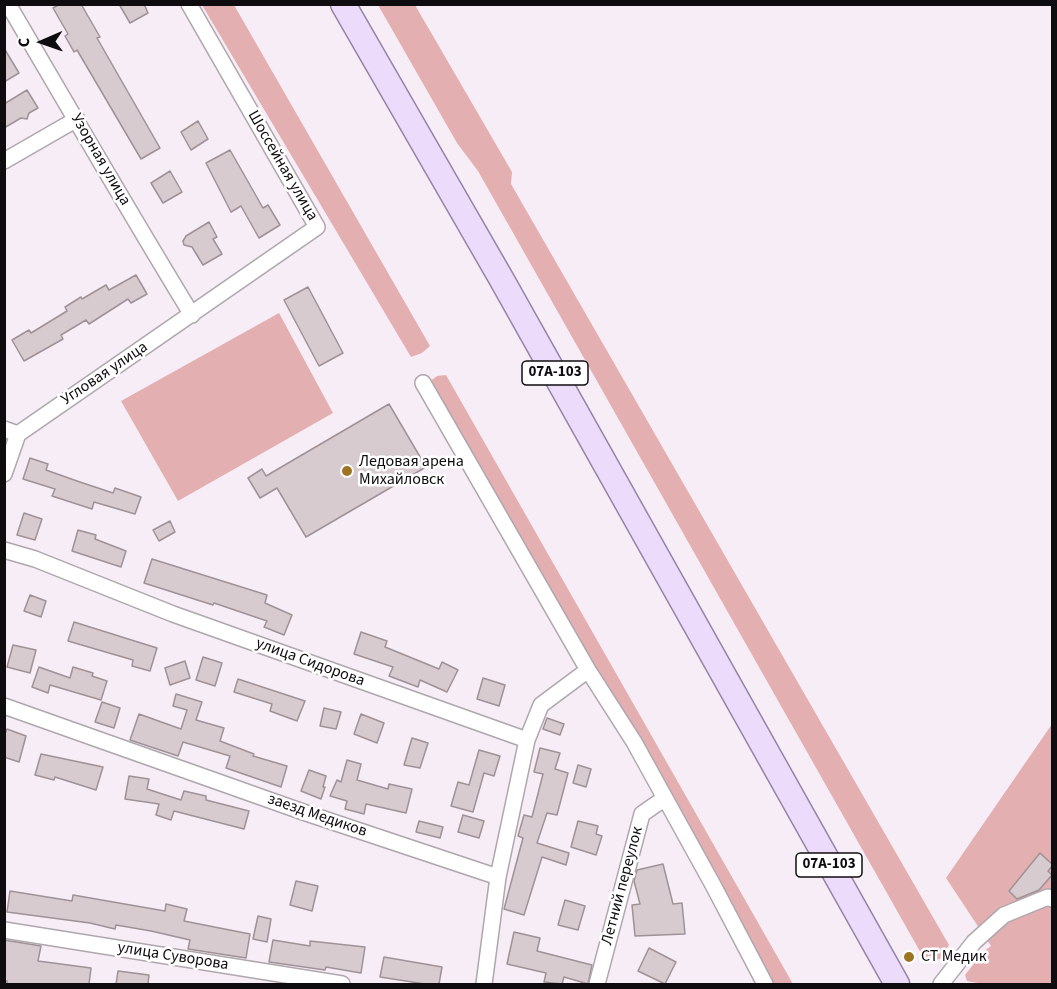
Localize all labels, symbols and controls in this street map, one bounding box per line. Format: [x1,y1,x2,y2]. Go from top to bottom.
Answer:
north arrow [12,12,72,72]
text: С [13,38,35,48]
street label: Шоссейная улица [243,107,321,225]
street label: Узорная улица [66,111,134,209]
street label: Угловая улица [58,338,152,410]
road number: 07А-103 [522,361,588,385]
place label: Ледовая арена Михайловск [359,452,464,490]
marker: Ледовая арена Михайловск [340,464,354,478]
street label: улица Сидорова [253,634,367,692]
street label: заезд Медиков [265,790,369,842]
street label: Летний переулок [598,825,648,947]
road number: 07А-103 [796,853,862,877]
street label: улица Суворова [116,939,230,975]
place label: СТ Медик [921,947,987,967]
marker: СТ Медик [902,950,916,964]

